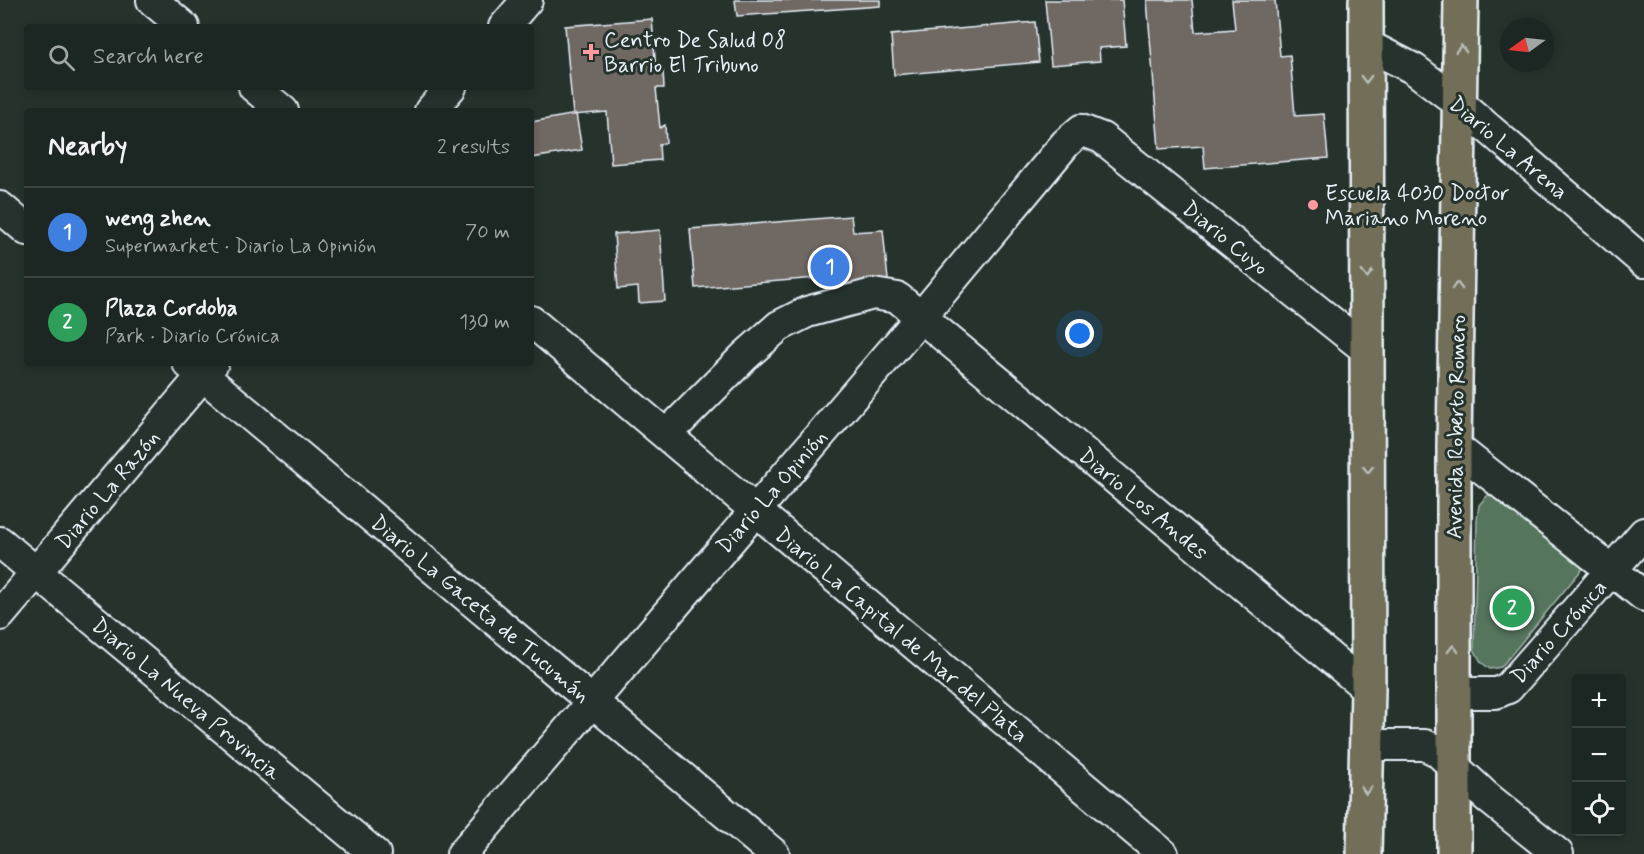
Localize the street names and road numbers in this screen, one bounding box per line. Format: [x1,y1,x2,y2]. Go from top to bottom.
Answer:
street label: Diario La Arena [1442,91,1573,206]
street label: Diario Cuyo [1176,195,1274,282]
street label: Avenida Roberto Romero [1441,315,1473,540]
street label: Diario La Opinión [711,424,834,560]
street label: Diario La Razón [50,425,167,556]
street label: Diario Los Andes [1072,442,1213,567]
street label: Diario La Gaceta de Tucumán [364,509,595,710]
street label: Diario La Capital de Mar del Plata [768,521,1033,750]
street label: Diario Crónica [1505,574,1614,691]
street label: Diario La Nueva Provincia [85,612,287,788]

